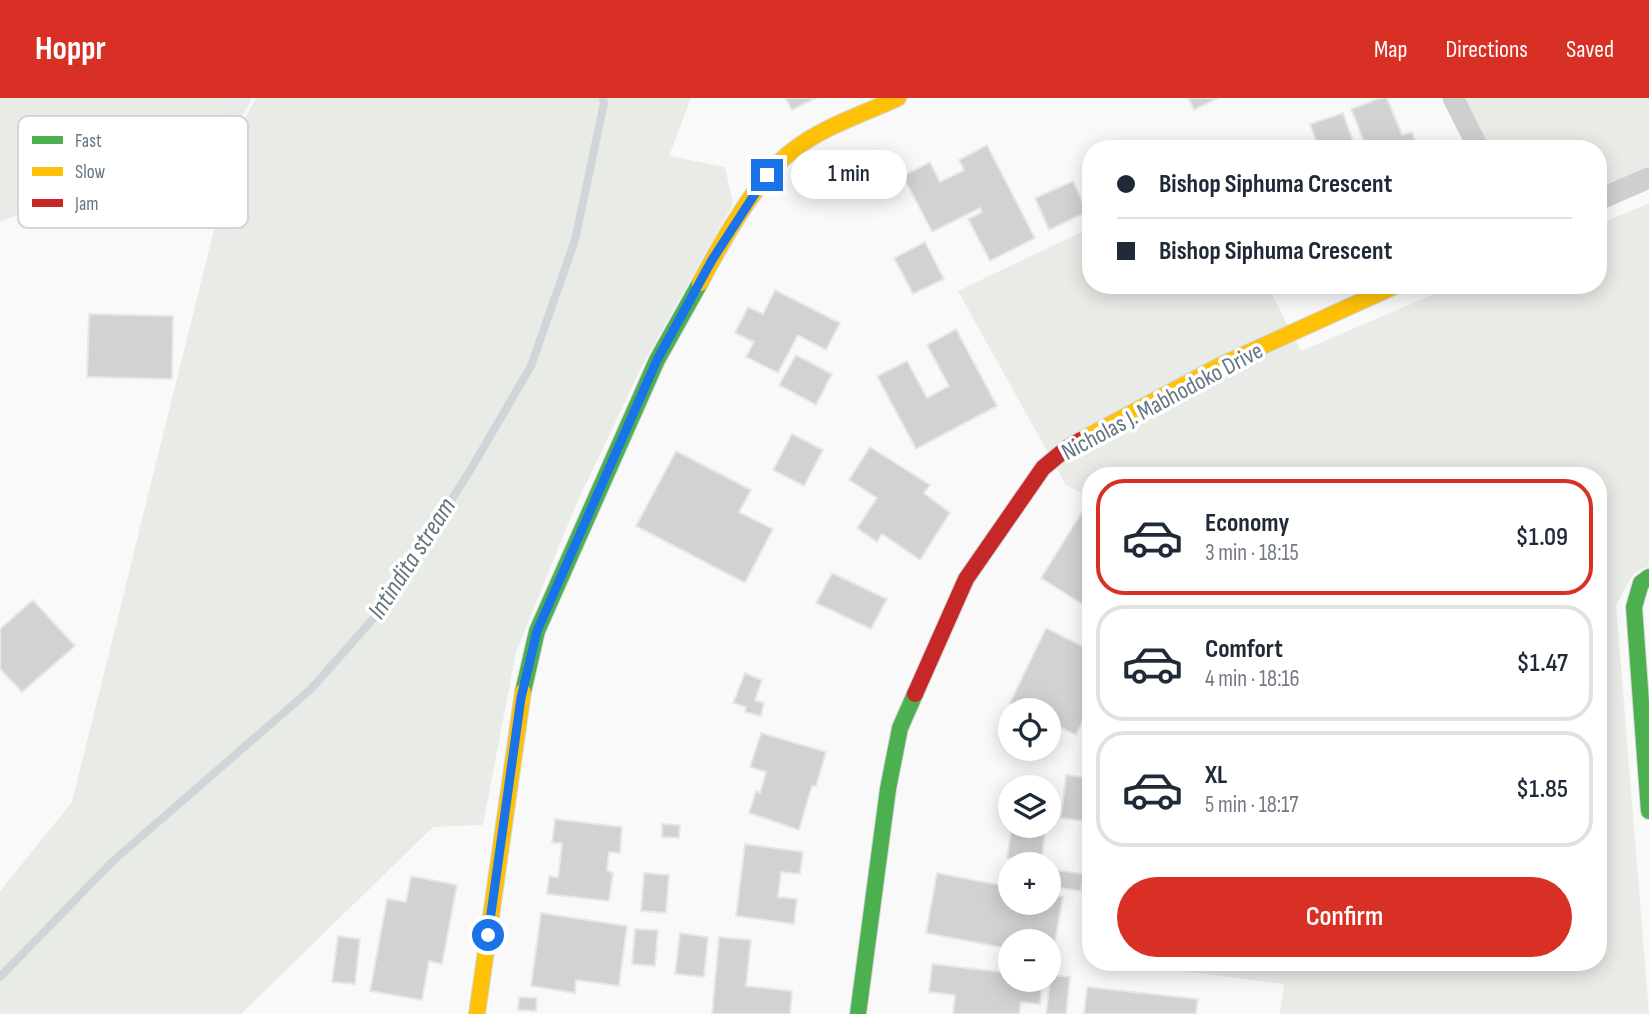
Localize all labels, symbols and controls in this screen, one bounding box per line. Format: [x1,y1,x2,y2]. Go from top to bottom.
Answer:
text: Hoppr [35,29,106,69]
text: Map [1374,35,1407,64]
text: Directions [1445,35,1528,64]
text: Saved [1566,35,1614,64]
legend [18,116,248,228]
text: Fast [75,130,102,153]
callout: 1 min [792,150,907,200]
route end [751,159,783,191]
text: 1 min [828,160,870,188]
text: Slow [75,161,105,184]
text: Bishop Siphuma Crescent [1159,169,1392,200]
text: Jam [74,193,98,216]
text: Bishop Siphuma Crescent [1159,236,1392,267]
street label: Nicholas J. Mabhodoko Drive [1057,336,1268,467]
water label: Intindita stream [362,493,463,625]
icon: car [1121,506,1184,569]
text: Economy [1205,508,1289,539]
text: $1.09 [1516,522,1568,553]
text: 3 min · 18:15 [1205,539,1299,567]
icon: car [1121,632,1184,695]
text: Comfort [1205,634,1283,665]
text: $1.47 [1517,648,1568,679]
text: 4 min · 18:16 [1205,665,1300,693]
map controls [998,698,1061,992]
button: locate [998,698,1061,761]
icon: car [1121,758,1184,821]
text: XL [1205,760,1227,791]
text: $1.85 [1516,774,1568,805]
button: layers [998,775,1061,838]
text: 5 min · 18:17 [1205,791,1298,819]
button: + [998,852,1061,915]
button: Confirm [1117,877,1572,957]
route start [472,919,504,951]
button: − [998,929,1061,992]

